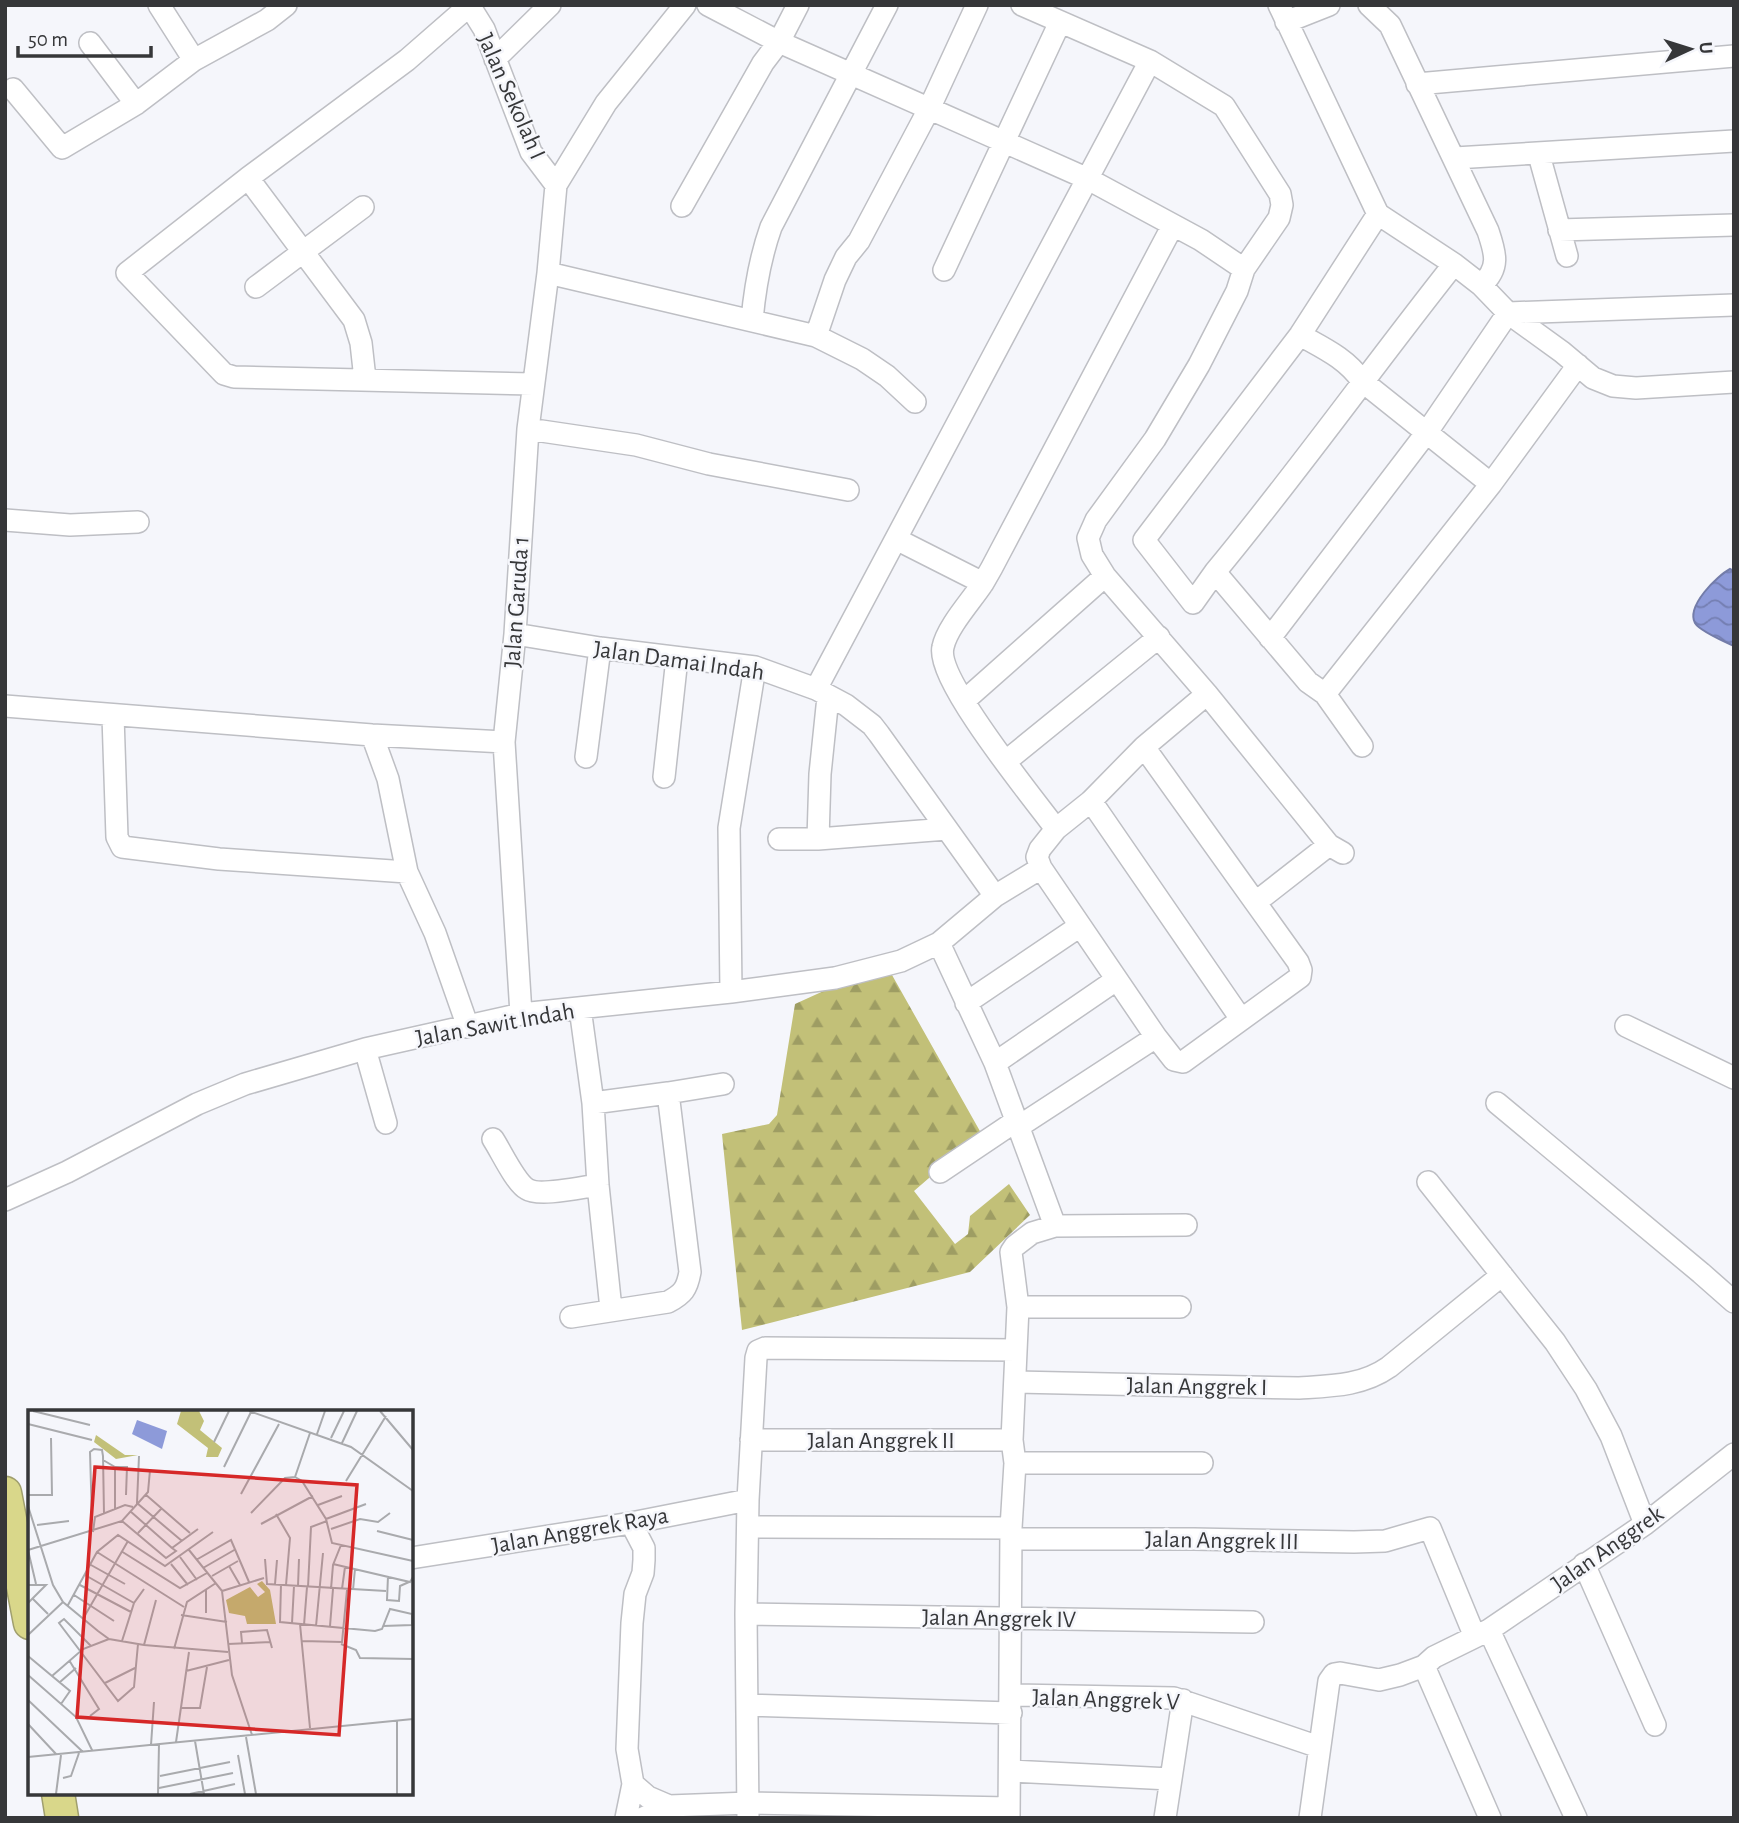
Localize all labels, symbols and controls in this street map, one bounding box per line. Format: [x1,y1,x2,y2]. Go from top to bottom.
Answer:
scale bar [18,14,150,58]
north arrow [1655,14,1725,84]
text: 50 m [28,29,68,50]
street label: Jalan Sekolah I [473,30,550,163]
text: U [1696,41,1715,55]
street label: Jalan Garuda 1 [500,535,534,669]
street label: Jalan Damai Indah [592,637,766,685]
street label: Jalan Sawit Indah [414,999,577,1051]
street label: Jalan Anggrek I [1126,1374,1268,1400]
inset map [28,1410,413,1795]
street label: Jalan Anggrek II [807,1429,955,1453]
street label: Jalan Anggrek [1547,1502,1668,1596]
street label: Jalan Anggrek Raya [490,1504,670,1558]
street label: Jalan Anggrek III [1145,1528,1299,1554]
street label: Jalan Anggrek IV [922,1606,1077,1632]
street label: Jalan Anggrek V [1032,1685,1181,1715]

